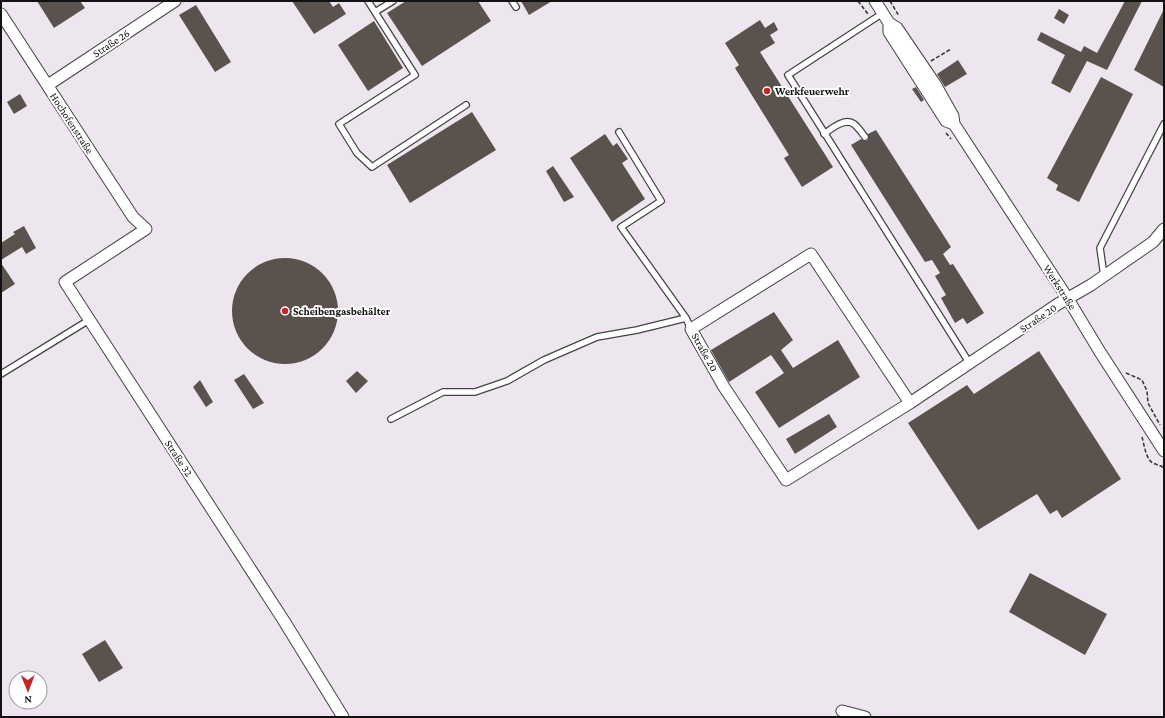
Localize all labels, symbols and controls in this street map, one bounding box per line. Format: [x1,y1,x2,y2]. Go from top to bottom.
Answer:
street label: Straße 26 [90,27,132,59]
place label: Werkfeuerwehr [774,85,850,97]
marker: Werkfeuerwehr [762,86,772,96]
street label: Hochofenstraße [48,90,96,156]
street label: Werkstraße [1041,262,1079,312]
street label: Straße 20 [1017,301,1059,335]
place label: Scheibengasbehälter [293,305,391,317]
marker: Scheibengasbehälter [280,306,290,316]
street label: Straße 20 [690,331,720,373]
street label: Straße 32 [163,438,195,478]
north arrow [8,670,48,710]
text: N [24,694,32,706]

